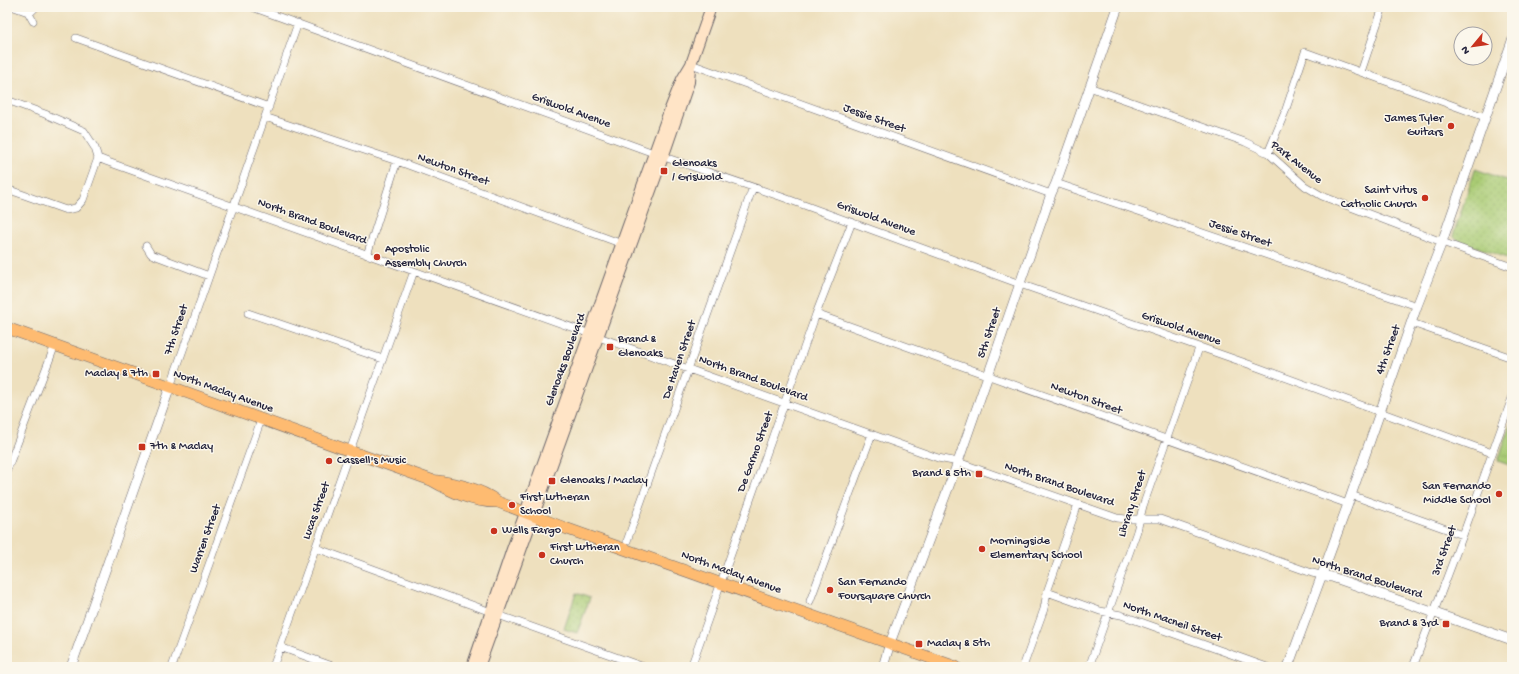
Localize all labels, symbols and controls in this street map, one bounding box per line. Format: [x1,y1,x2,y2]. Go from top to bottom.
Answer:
north arrow [1453,26,1493,66]
text: N [1459,44,1473,56]
street label: Griswold Avenue [530,90,613,132]
street label: Jessie Street [841,101,908,137]
place label: James Tyler Guitars [1384,112,1445,140]
marker: James Tyler Guitars [1446,121,1456,131]
street label: Park Avenue [1267,138,1325,188]
street label: Newton Street [415,151,492,190]
place label: Glenoaks / Griswold [672,157,723,185]
marker: Glenoaks / Griswold [659,166,669,176]
place label: Saint Vitus Catholic Church [1341,184,1418,212]
marker: Saint Vitus Catholic Church [1420,193,1430,203]
street label: North Brand Boulevard [255,196,369,249]
street label: Griswold Avenue [835,198,918,240]
street label: Jessie Street [1207,217,1274,252]
place label: Apostolic Assembly Church [385,243,467,271]
marker: Apostolic Assembly Church [372,252,382,262]
street label: 7th Street [162,302,193,358]
street label: 5th Street [975,305,1006,360]
street label: Griswold Avenue [1139,309,1223,349]
street label: Glenoaks Boulevard [543,311,590,408]
street label: De Haven Street [660,318,700,402]
street label: 4th Street [1374,322,1405,377]
place label: Brand & Glenoaks [617,333,663,361]
marker: Brand & Glenoaks [605,342,615,352]
street label: North Brand Boulevard [696,353,810,406]
place label: Maclay & 7th [85,367,149,381]
street label: North Maclay Avenue [171,367,276,417]
marker: Maclay & 7th [151,369,161,379]
street label: Newton Street [1048,380,1125,419]
street label: De Garmo Street [735,409,777,495]
place label: 7th & Maclay [149,440,213,454]
marker: 7th & Maclay [137,442,147,452]
place label: Cassell's Music [337,454,407,468]
marker: Cassell's Music [324,456,334,466]
street label: North Brand Boulevard [1002,460,1117,511]
place label: Brand & 5th [911,467,972,481]
street label: Library Street [1116,468,1151,539]
marker: Brand & 5th [974,469,984,479]
place label: Glenoaks / Maclay [560,474,648,488]
marker: Glenoaks / Maclay [547,476,557,486]
street label: Lucas Street [300,479,334,542]
place label: San Fernando Middle School [1422,480,1491,508]
marker: San Fernando Middle School [1494,489,1504,499]
place label: First Lutheran School [519,491,590,519]
marker: First Lutheran School [507,500,517,510]
street label: Warren Street [187,502,225,575]
street label: 3rd Street [1429,523,1461,579]
place label: Wells Fargo [502,524,561,538]
marker: Wells Fargo [489,526,499,536]
place label: Morningside Elementary School [990,535,1083,563]
place label: First Lutheran Church [549,541,620,569]
marker: Morningside Elementary School [977,544,987,554]
street label: North Maclay Avenue [679,548,784,598]
marker: First Lutheran Church [537,550,547,560]
street label: North Brand Boulevard [1310,554,1425,603]
place label: San Fernando Foursquare Church [837,576,931,604]
marker: San Fernando Foursquare Church [825,585,835,595]
street label: North Macneil Street [1121,599,1224,646]
place label: Brand & 3rd [1379,617,1439,631]
marker: Brand & 3rd [1441,619,1451,629]
place label: Maclay & 5th [927,637,991,651]
marker: Maclay & 5th [914,639,924,649]

